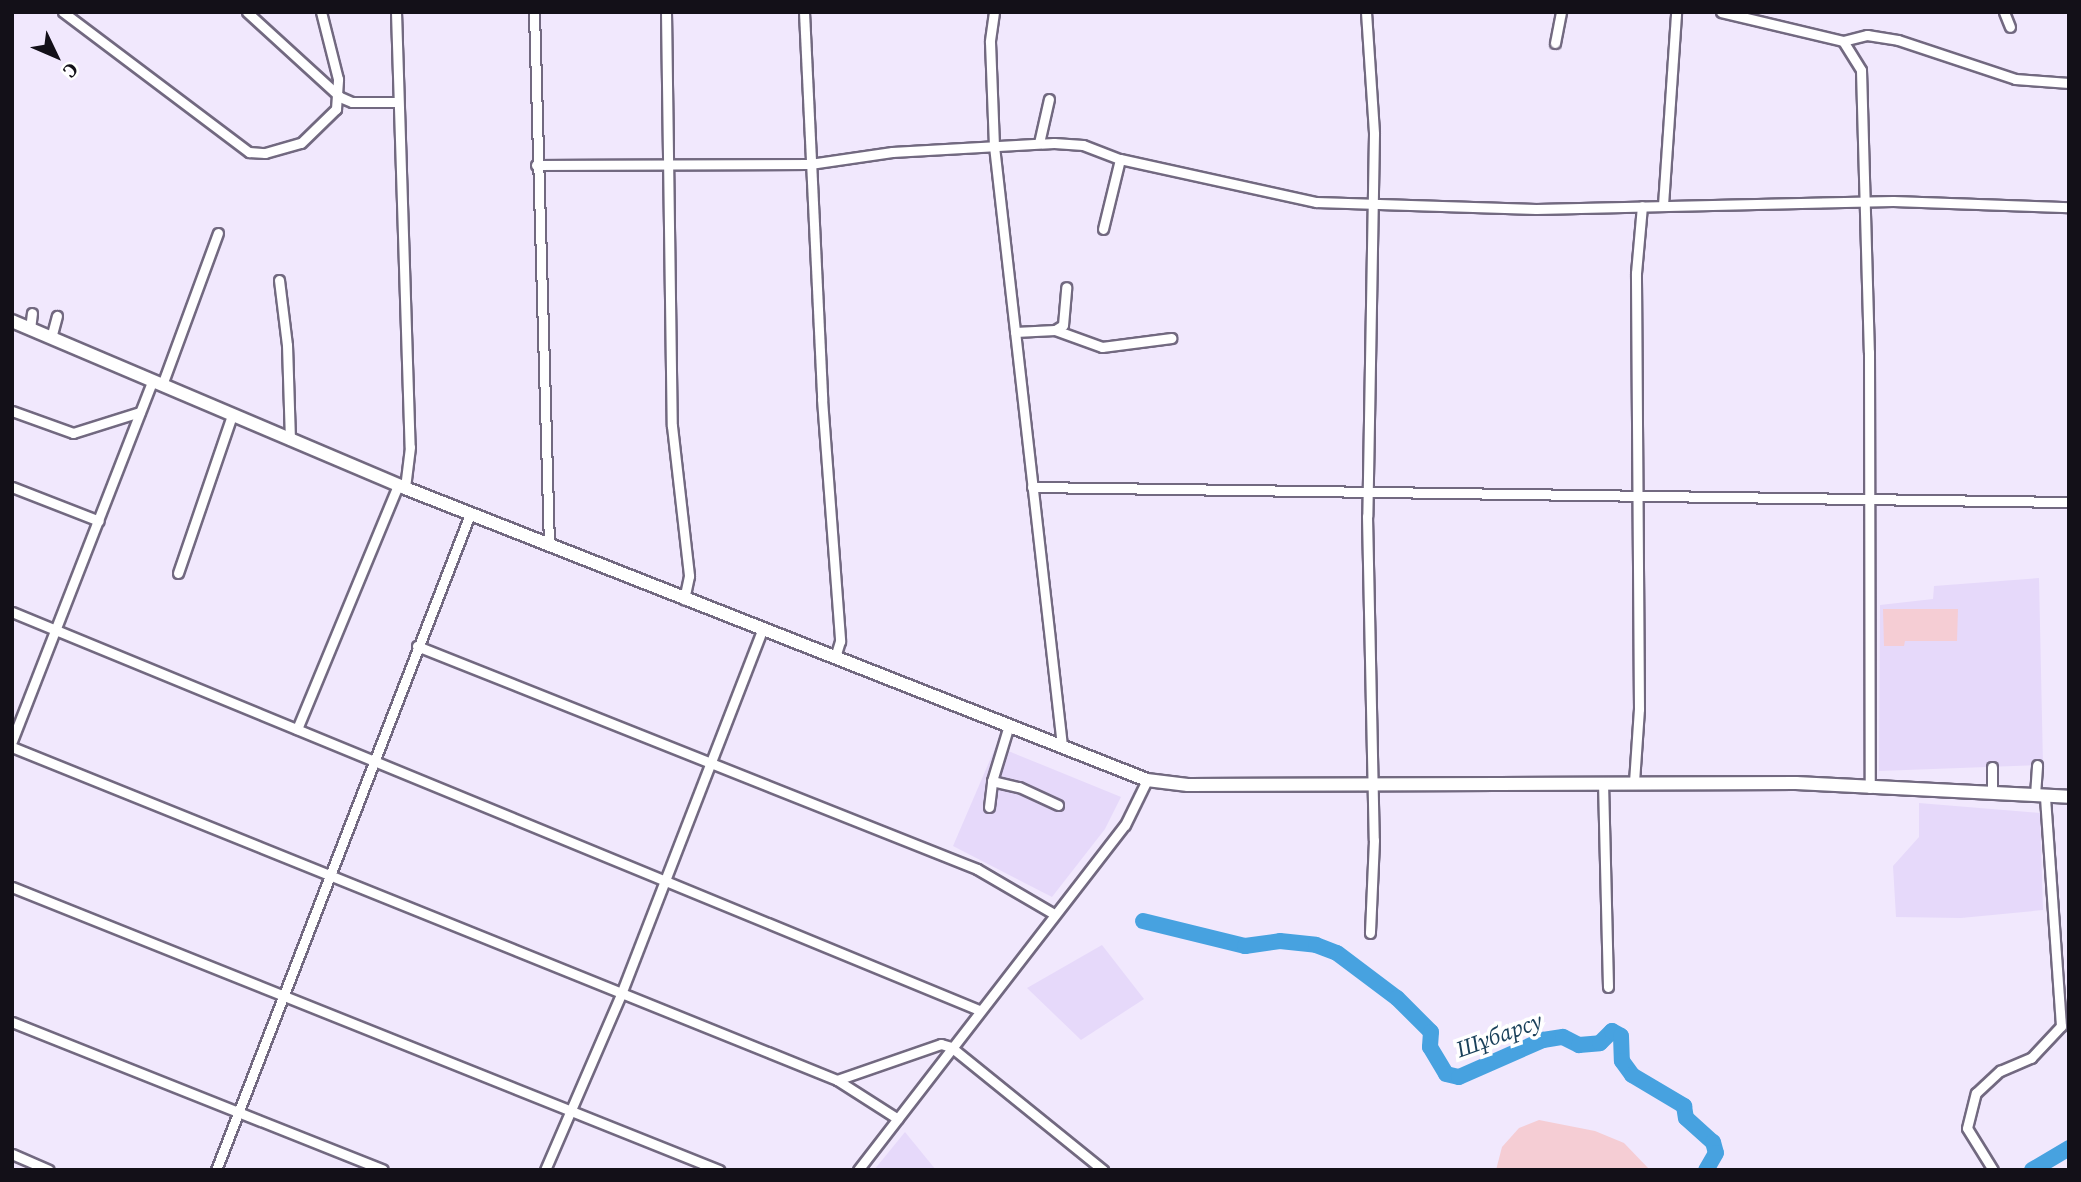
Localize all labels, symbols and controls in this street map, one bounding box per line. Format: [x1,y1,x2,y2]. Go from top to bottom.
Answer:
north arrow [21,21,91,91]
text: С [58,57,85,84]
water label: Шұбарсу [1452,1007,1546,1063]

